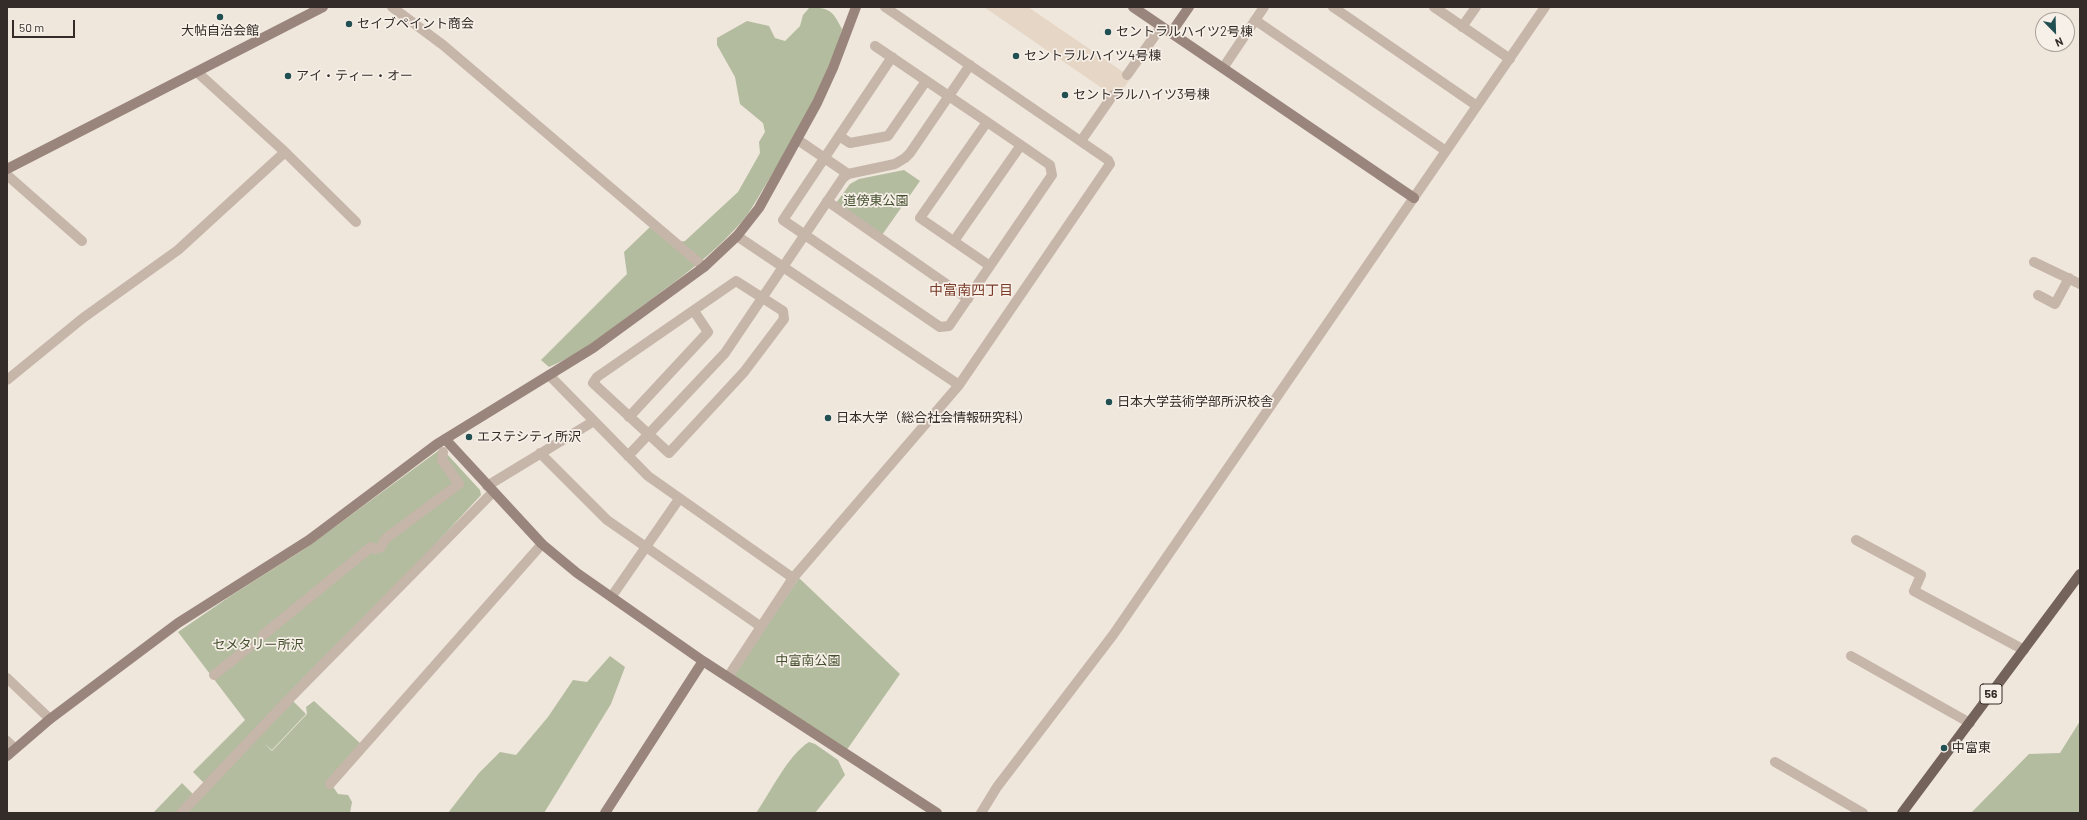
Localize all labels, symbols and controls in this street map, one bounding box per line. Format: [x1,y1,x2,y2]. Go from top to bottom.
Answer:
scale bar [14,12,77,38]
marker: 大帖自治会館 [215,12,225,22]
north arrow [2035,12,2075,52]
place label: セイブペイント商会 [357,16,474,32]
marker: セイブペイント商会 [344,19,354,29]
text: 50 m [19,20,44,34]
place label: 大帖自治会館 [181,23,259,39]
place label: セントラルハイツ2号棟 [1116,24,1253,40]
marker: セントラルハイツ2号棟 [1103,27,1113,37]
text: N [2054,35,2065,50]
place label: セントラルハイツ4号棟 [1024,48,1161,64]
marker: セントラルハイツ4号棟 [1011,51,1021,61]
place label: アイ・ティー・オー [296,68,413,84]
marker: アイ・ティー・オー [283,71,293,81]
place label: セントラルハイツ3号棟 [1073,87,1210,103]
marker: セントラルハイツ3号棟 [1060,90,1070,100]
park label: 道傍東公園 [844,193,908,209]
district label: 中富南四丁目 [929,282,1013,298]
place label: 日本大学芸術学部所沢校舎 [1117,394,1273,410]
marker: 日本大学芸術学部所沢校舎 [1104,397,1114,407]
place label: 日本大学（総合社会情報研究科） [836,410,1031,426]
marker: 日本大学（総合社会情報研究科） [823,413,833,423]
place label: エステシティ所沢 [477,429,581,445]
marker: エステシティ所沢 [464,432,474,442]
park label: セメタリー所沢 [213,637,303,653]
park label: 中富南公園 [776,653,840,669]
road number: 56 [1980,684,2002,704]
place label: 中富東 [1952,740,1991,756]
marker: 中富東 [1939,743,1949,753]

